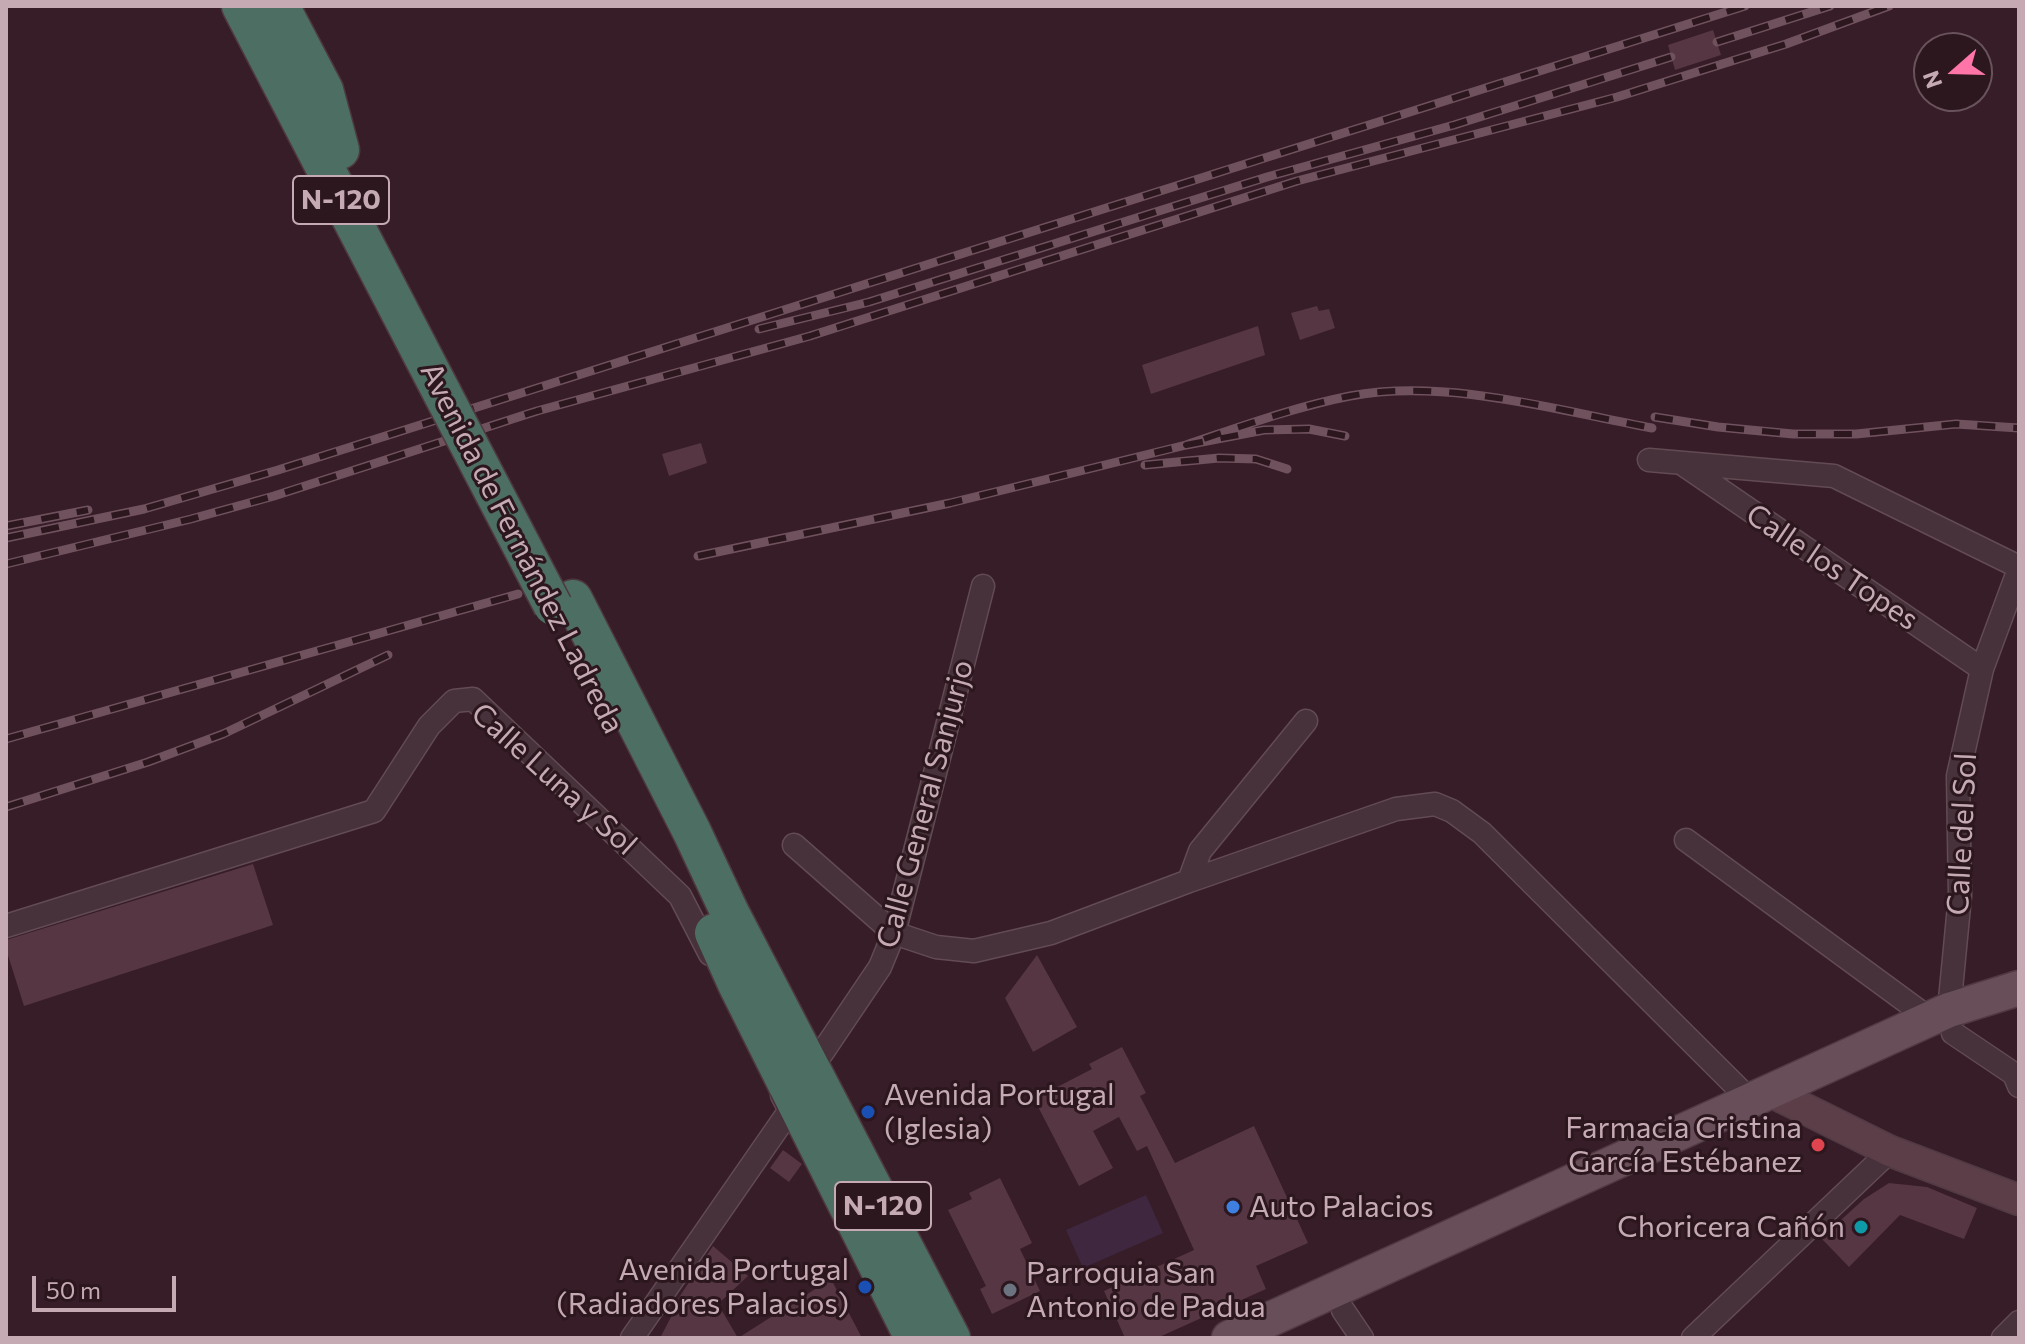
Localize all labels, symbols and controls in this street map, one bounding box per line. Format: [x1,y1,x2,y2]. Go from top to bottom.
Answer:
north arrow [1913,32,1993,112]
text: N [1916,67,1947,92]
road number: N-120 [293,176,389,224]
street label: Avenida de Fernández Ladreda [413,357,631,739]
street label: Calle los Topes [1739,496,1925,638]
street label: Calle General Sanjurjo [869,656,981,952]
street label: Calle Luna y Sol [464,695,644,863]
street label: Calle del Sol [1940,752,1984,916]
place label: Avenida Portugal (Iglesia) [884,1077,1115,1148]
marker: Avenida Portugal (Iglesia) [859,1103,877,1121]
place label: Farmacia Cristina García Estébanez [1565,1110,1802,1180]
marker: Farmacia Cristina García Estébanez [1809,1136,1827,1154]
road number: N-120 [835,1182,931,1230]
place label: Auto Palacios [1249,1189,1434,1225]
marker: Auto Palacios [1224,1198,1242,1216]
place label: Choricera Cañón [1617,1209,1845,1245]
marker: Choricera Cañón [1852,1218,1870,1236]
place label: Avenida Portugal (Radiadores Palacios) [556,1252,849,1322]
place label: Parroquia San Antonio de Padua [1026,1255,1266,1326]
scale bar [36,1260,180,1310]
text: 50 m [46,1275,101,1304]
marker: Avenida Portugal (Radiadores Palacios) [856,1278,874,1296]
marker: Parroquia San Antonio de Padua [1001,1281,1019,1299]

